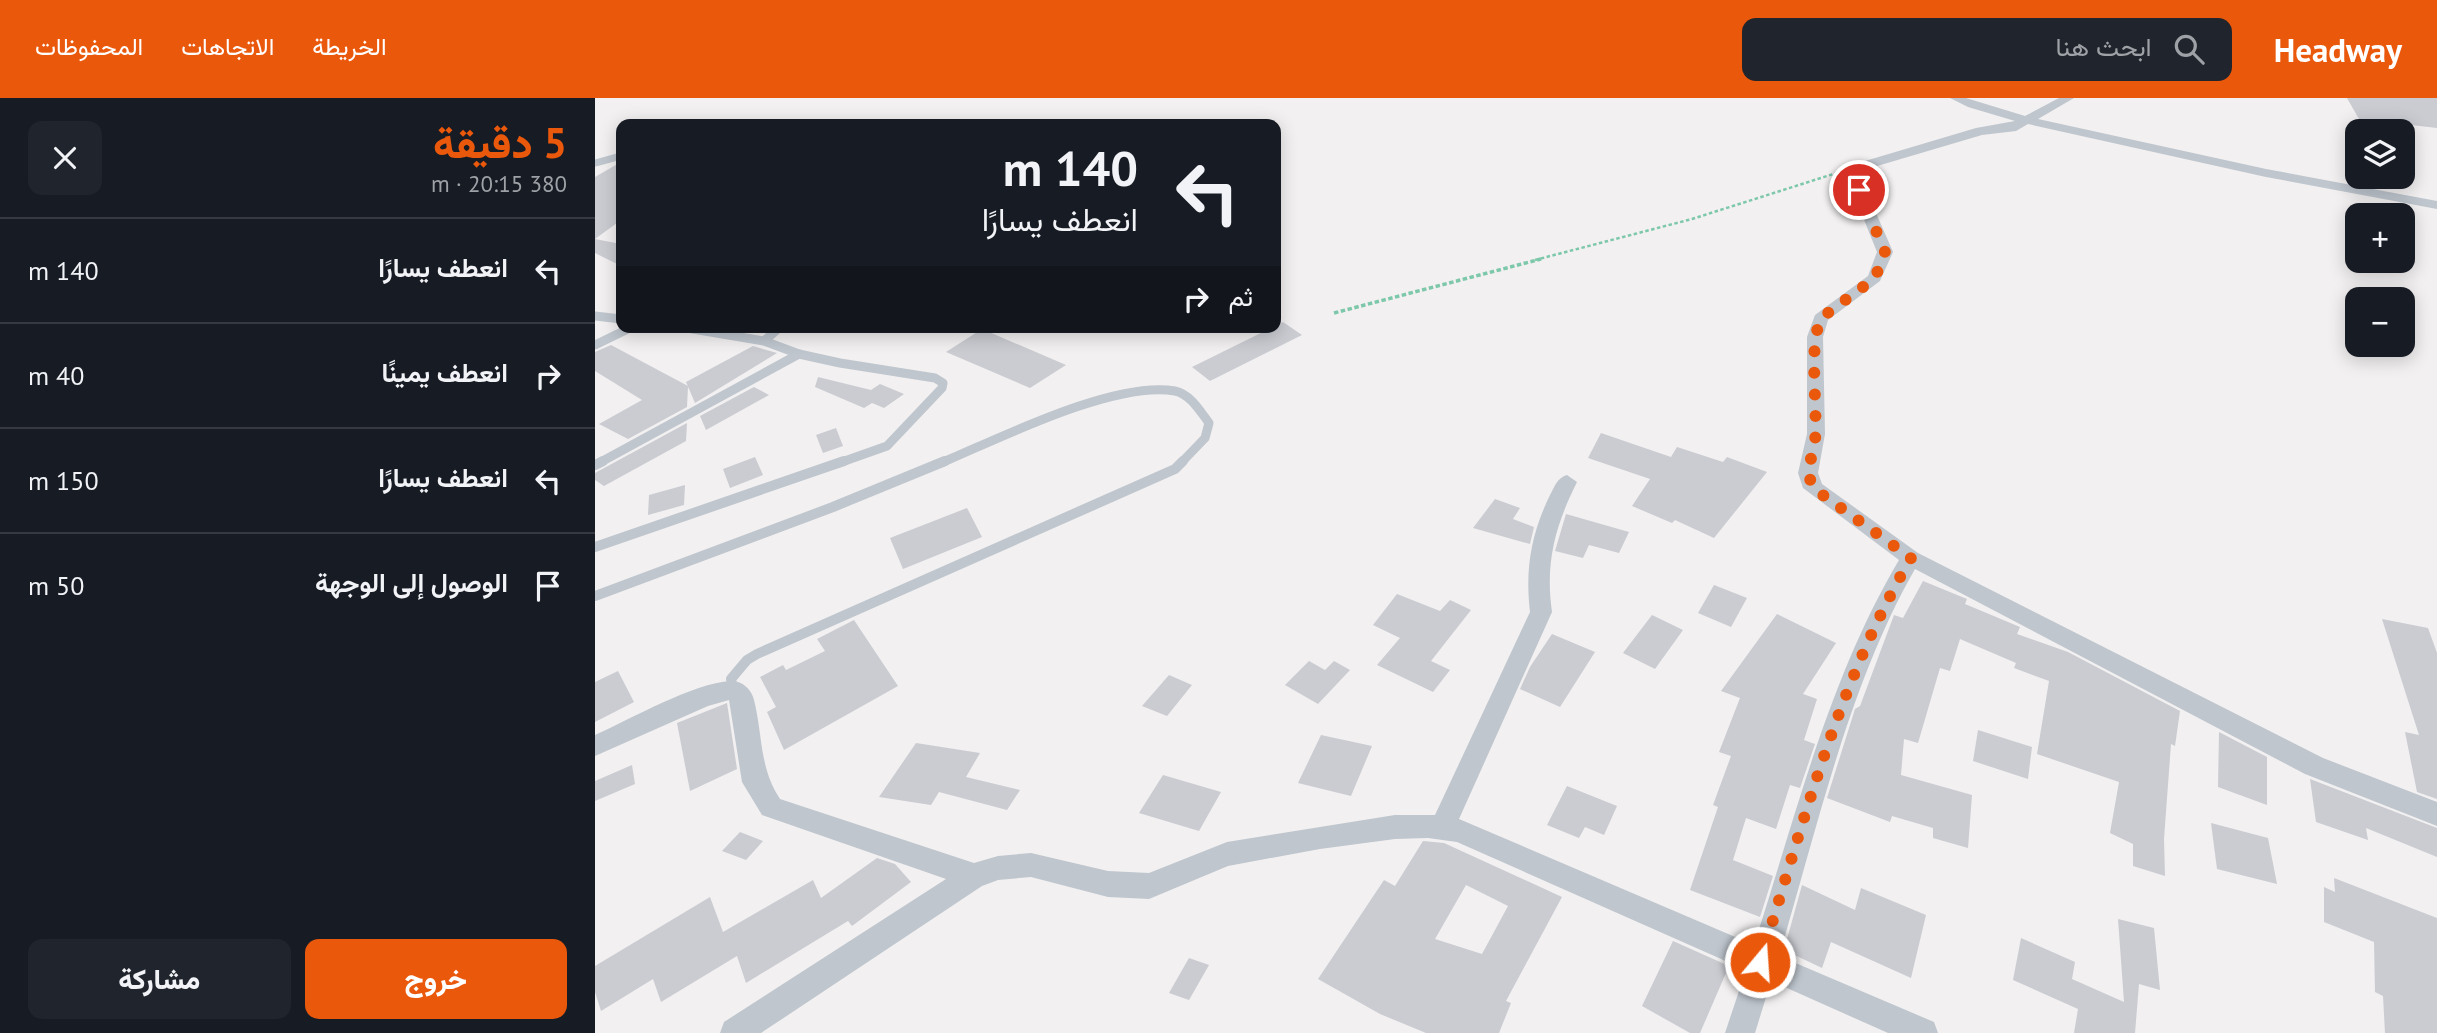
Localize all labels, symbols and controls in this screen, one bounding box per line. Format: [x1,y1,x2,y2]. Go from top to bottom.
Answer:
search box [1742,18,2232,81]
text: Headway [2274,28,2402,71]
text: ابحث هنا [2056,30,2152,63]
icon: search [2170,30,2208,68]
text: المحفوظات [35,31,143,62]
text: الاتجاهات [181,31,274,62]
text: الخريطة [312,31,387,62]
text: 5 دقيقة [433,115,567,170]
map controls [2345,119,2415,357]
button: layers [2345,119,2415,189]
button: close [28,121,102,195]
text: 140 m [1003,136,1138,200]
icon: left [1162,147,1253,238]
pin [1829,160,1889,220]
text: 380 m · 20:15 [431,169,567,198]
icon: arrive [1840,171,1878,209]
text: انعطف يسارًا [982,198,1138,240]
button: + [2345,203,2415,273]
text: انعطف يسارًا [378,251,508,284]
icon: left [529,252,567,290]
text: 140 m [28,254,99,287]
icon: right [1177,280,1215,318]
text: ثم [1229,280,1253,313]
button: − [2345,287,2415,357]
text: انعطف يمينًا [382,356,508,389]
icon: right [529,357,567,395]
text: 40 m [28,359,84,392]
text: انعطف يسارًا [378,461,508,494]
icon: left [529,462,567,500]
text: 150 m [28,464,99,497]
text: الوصول إلى الوجهة [315,566,508,599]
icon: arrive [529,567,567,605]
text: 50 m [28,569,84,602]
position arrow [1723,925,1797,999]
button: مشاركة [28,939,291,1019]
button: خروج [305,939,567,1019]

